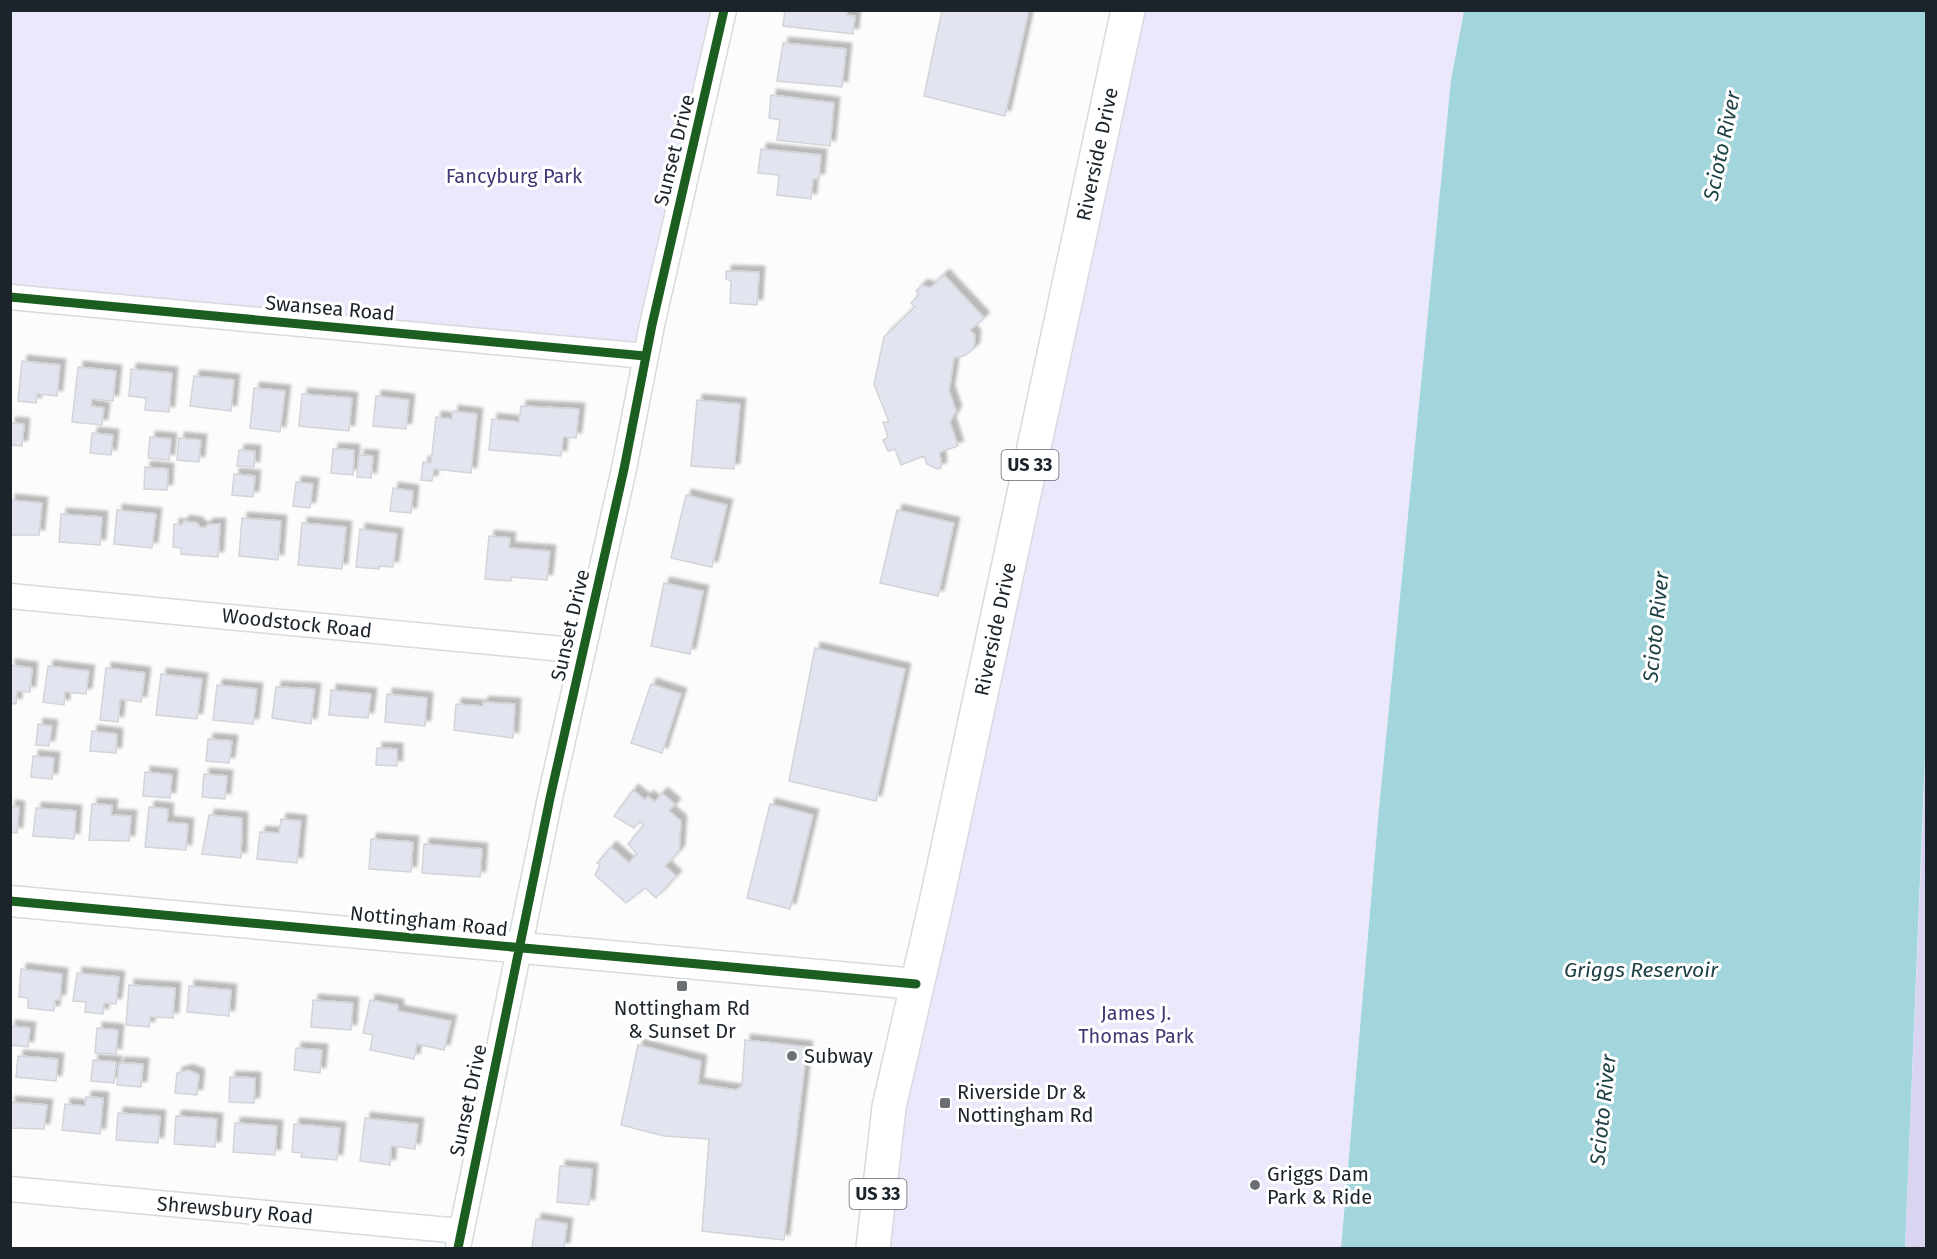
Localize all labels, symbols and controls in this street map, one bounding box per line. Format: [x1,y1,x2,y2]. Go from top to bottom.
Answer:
street label: Riverside Drive [1071,85,1123,223]
water label: Scioto River [1698,88,1746,204]
street label: Sunset Drive [649,92,699,208]
park label: Fancyburg Park [446,164,583,188]
street label: Swansea Road [264,290,396,326]
road number: US 33 [1002,450,1058,480]
street label: Riverside Drive [969,560,1021,698]
street label: Sunset Drive [545,567,595,683]
water label: Scioto River [1637,569,1675,685]
street label: Woodstock Road [221,603,373,643]
street label: Nottingham Road [349,901,509,941]
water label: Griggs Reservoir [1564,957,1719,983]
marker: Nottingham Rd & Sunset Dr [675,979,689,993]
place label: Nottingham Rd & Sunset Dr [614,996,750,1043]
park label: James J. Thomas Park [1078,1001,1195,1048]
street label: Sunset Drive [444,1042,492,1158]
place label: Subway [804,1044,873,1068]
marker: Subway [785,1049,799,1063]
water label: Scioto River [1584,1052,1622,1168]
place label: Riverside Dr & Nottingham Rd [957,1080,1093,1127]
marker: Riverside Dr & Nottingham Rd [938,1096,952,1110]
place label: Griggs Dam Park & Ride [1267,1162,1372,1209]
marker: Griggs Dam Park & Ride [1248,1178,1262,1192]
road number: US 33 [850,1179,906,1209]
street label: Shrewsbury Road [156,1191,314,1229]

